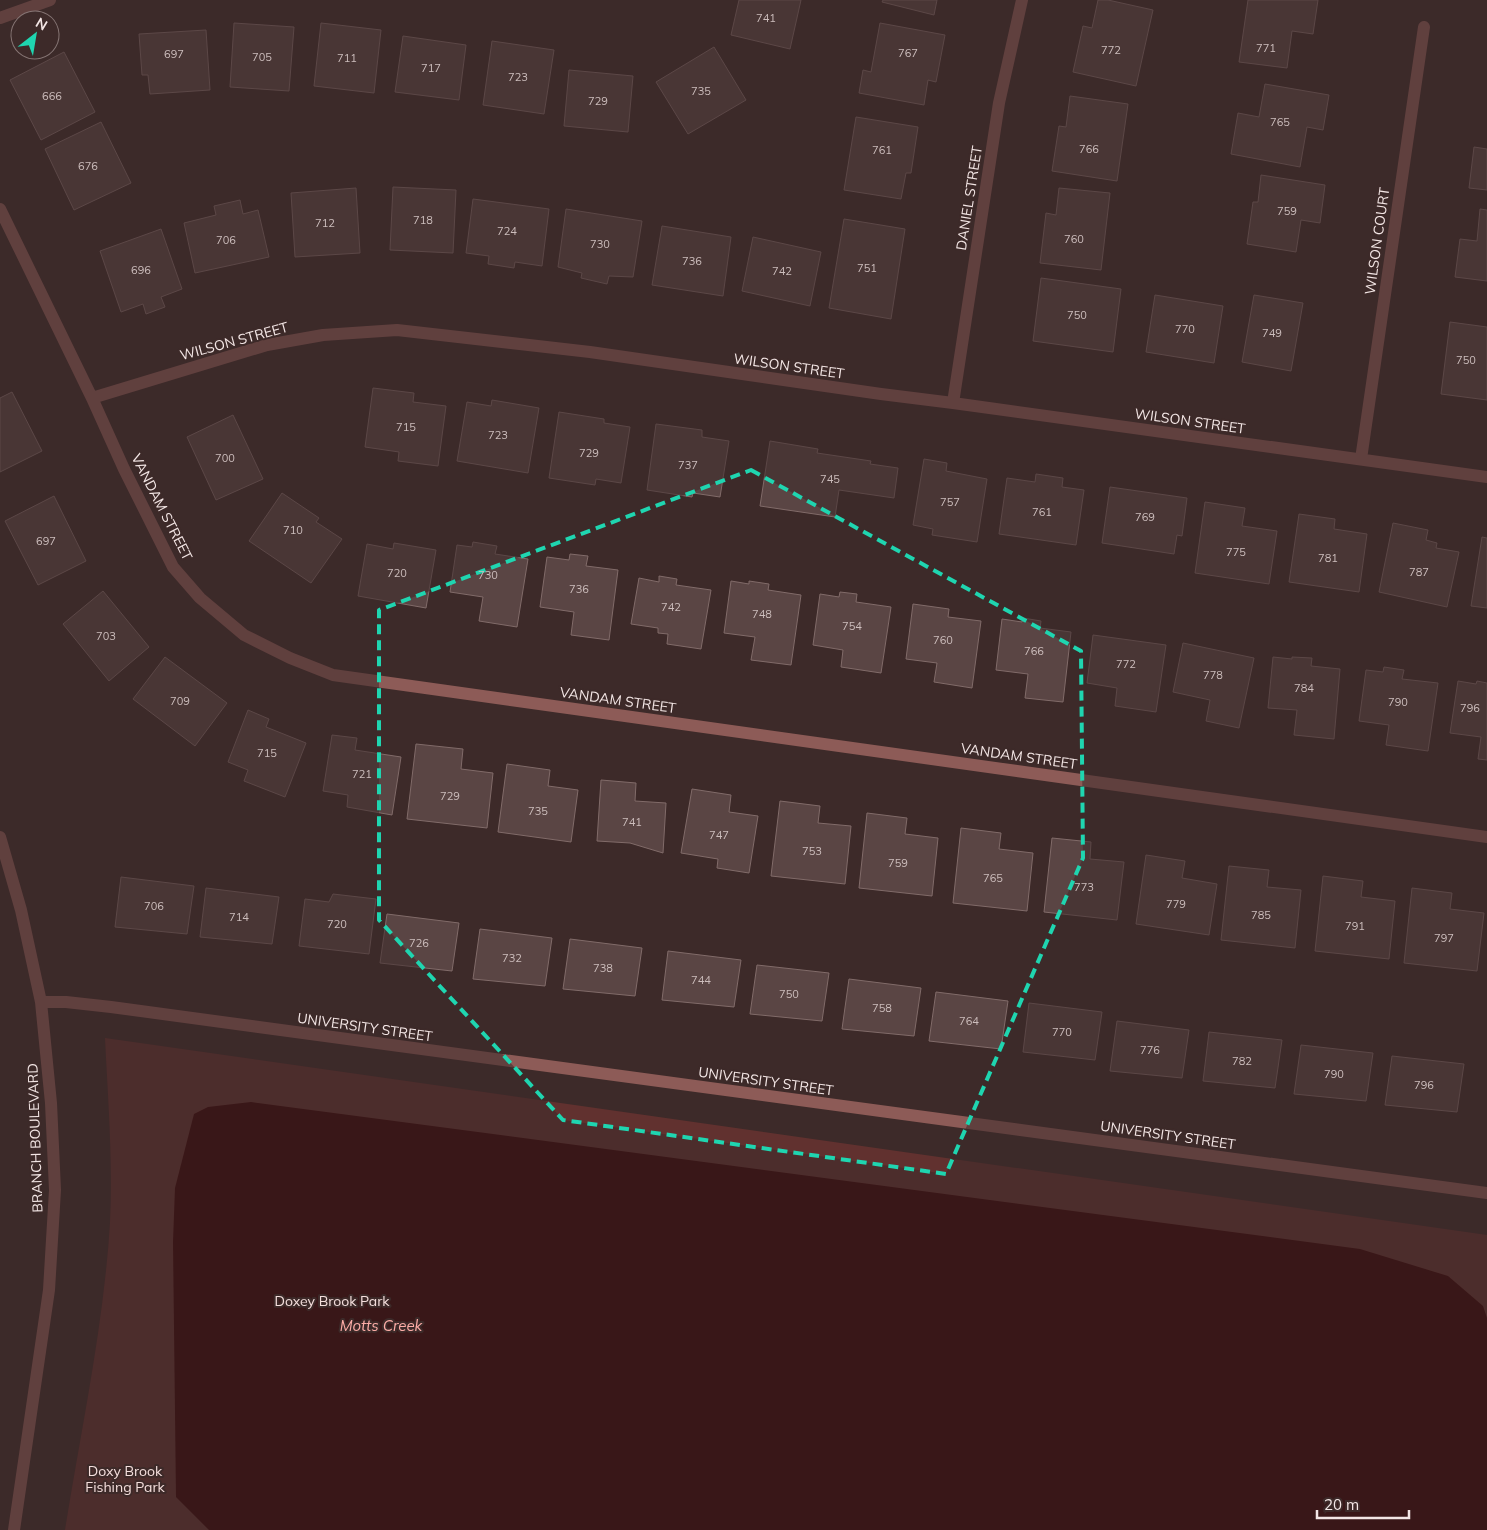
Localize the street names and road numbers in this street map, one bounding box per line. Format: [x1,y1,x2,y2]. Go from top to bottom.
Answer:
street label: DANIEL STREET [952,144,986,252]
street label: WILSON COURT [1361,186,1394,296]
street label: WILSON STREET [178,318,291,364]
street label: WILSON STREET [732,349,846,383]
street label: WILSON STREET [1133,404,1247,438]
street label: VANDAM STREET [127,451,197,564]
street label: VANDAM STREET [559,683,678,717]
street label: VANDAM STREET [960,739,1079,773]
street label: UNIVERSITY STREET [296,1009,434,1045]
street label: BRANCH BOULEVARD [23,1063,47,1213]
street label: UNIVERSITY STREET [697,1063,835,1099]
street label: UNIVERSITY STREET [1099,1117,1237,1153]

